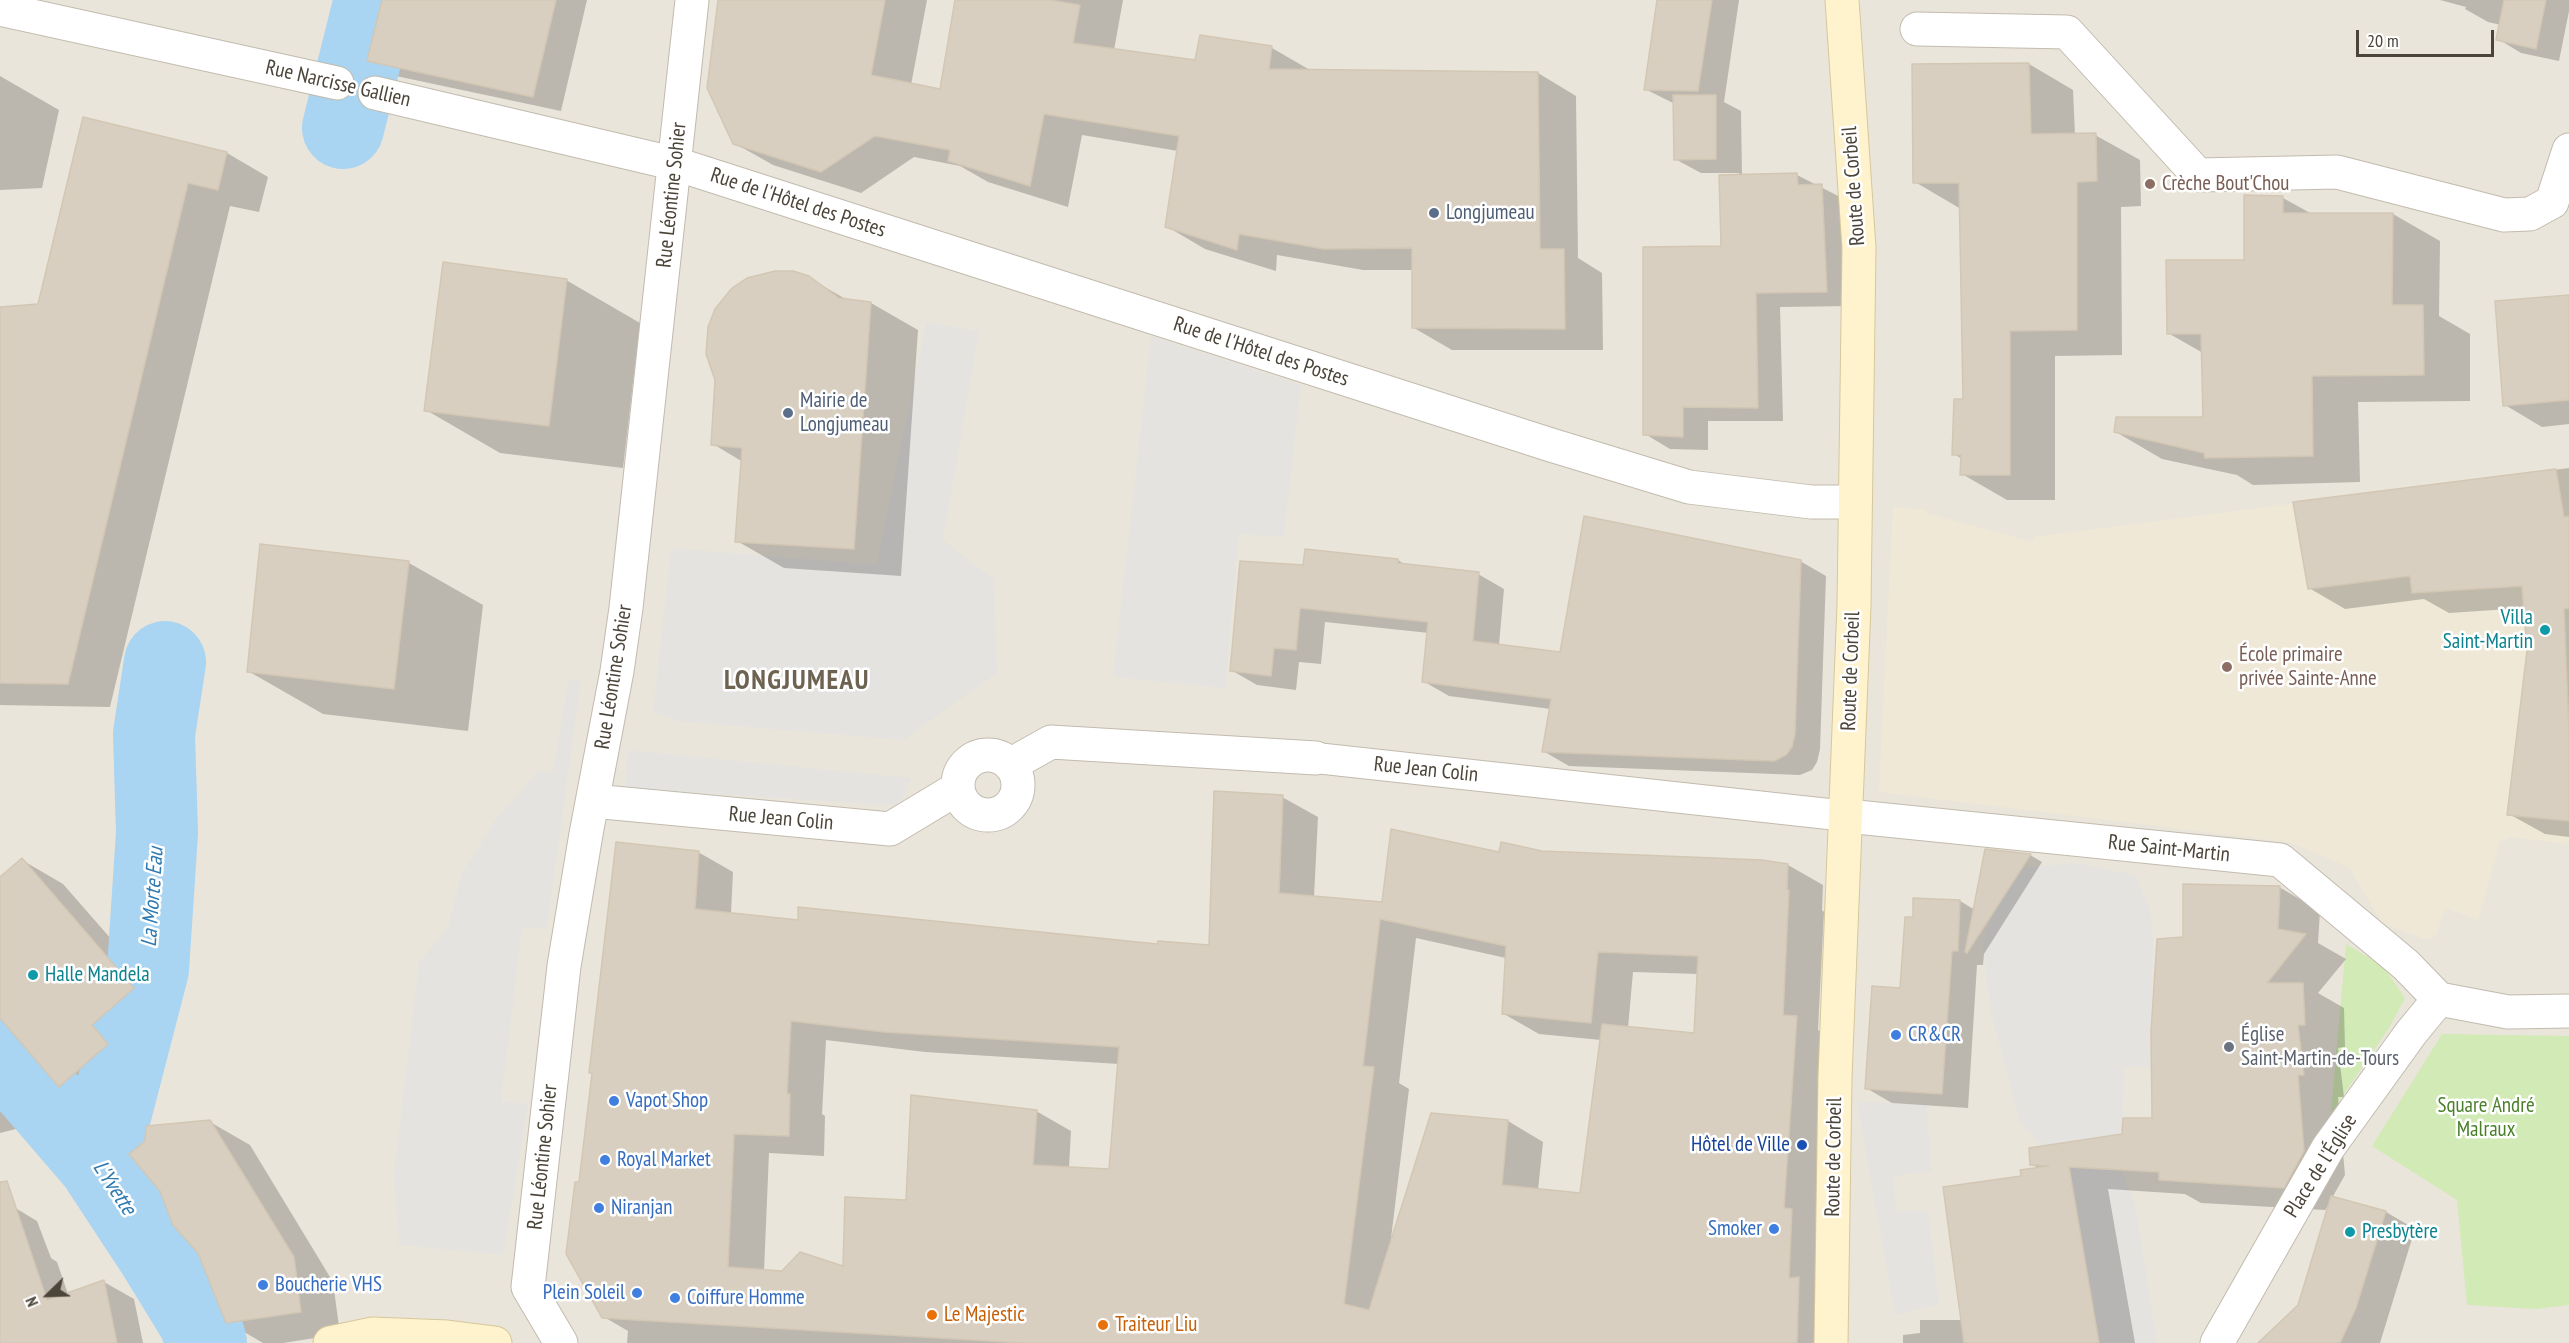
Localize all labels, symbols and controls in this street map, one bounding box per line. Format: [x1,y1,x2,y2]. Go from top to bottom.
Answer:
scale bar [2359,18,2497,56]
text: 20 m [2367,29,2399,52]
street label: Rue Narcisse Gallien [263,55,413,113]
street label: Rue Léontine Sohier [652,121,692,269]
street label: Route de Corbeil [1837,126,1871,246]
street label: Rue de l'Hôtel des Postes [707,163,889,243]
place label: Crèche Bout'Chou [2162,171,2289,197]
marker: Crèche Bout'Chou [2143,177,2157,191]
place label: Longjumeau [1446,200,1535,226]
marker: Longjumeau [1427,206,1441,220]
street label: Rue de l'Hôtel des Postes [1170,312,1352,392]
place label: Mairie de Longjumeau [800,388,889,438]
marker: Mairie de Longjumeau [781,406,795,420]
street label: Rue Léontine Sohier [590,603,638,751]
place label: Villa Saint-Martin [2443,605,2533,655]
street label: Route de Corbeil [1836,611,1866,731]
marker: Villa Saint-Martin [2538,623,2552,637]
place label: École primaire privée Sainte-Anne [2239,642,2377,692]
marker: École primaire privée Sainte-Anne [2220,660,2234,674]
district label: LONGJUMEAU [724,665,870,697]
street label: Rue Jean Colin [1373,752,1479,788]
street label: Rue Jean Colin [728,802,834,836]
street label: Rue Saint-Martin [2107,830,2231,868]
water label: La Morte Eau [136,846,170,948]
place label: Halle Mandela [45,962,150,988]
marker: Halle Mandela [26,968,40,982]
place label: CR&CR [1908,1022,1961,1048]
place label: Église Saint-Martin-de-Tours [2241,1022,2399,1072]
marker: CR&CR [1889,1028,1903,1042]
marker: Église Saint-Martin-de-Tours [2222,1040,2236,1054]
street label: Rue Léontine Sohier [523,1083,563,1231]
place label: Vapot Shop [626,1088,708,1114]
park label: Square André Malraux [2437,1093,2535,1143]
marker: Vapot Shop [607,1094,621,1108]
street label: Route de Corbeil [1820,1097,1848,1217]
street label: Place de l'Église [2279,1110,2363,1222]
place label: Hôtel de Ville [1691,1132,1790,1158]
marker: Hôtel de Ville [1795,1138,1809,1152]
place label: Royal Market [617,1147,711,1173]
marker: Royal Market [598,1153,612,1167]
water label: L'Yvette [87,1156,141,1220]
place label: Niranjan [611,1195,672,1221]
marker: Niranjan [592,1201,606,1215]
place label: Smoker [1708,1216,1762,1242]
place label: Presbytère [2362,1219,2438,1245]
marker: Smoker [1767,1222,1781,1236]
marker: Presbytère [2343,1225,2357,1239]
north arrow [18,1265,78,1325]
place label: Boucherie VHS [275,1272,382,1298]
marker: Boucherie VHS [256,1278,270,1292]
place label: Plein Soleil [543,1280,625,1306]
place label: Coiffure Homme [687,1285,805,1311]
marker: Plein Soleil [630,1286,644,1300]
marker: Coiffure Homme [668,1291,682,1305]
text: N [21,1294,42,1310]
place label: Le Majestic [944,1302,1025,1328]
marker: Le Majestic [925,1308,939,1322]
place label: Traiteur Liu [1115,1312,1197,1338]
marker: Traiteur Liu [1096,1318,1110,1332]

